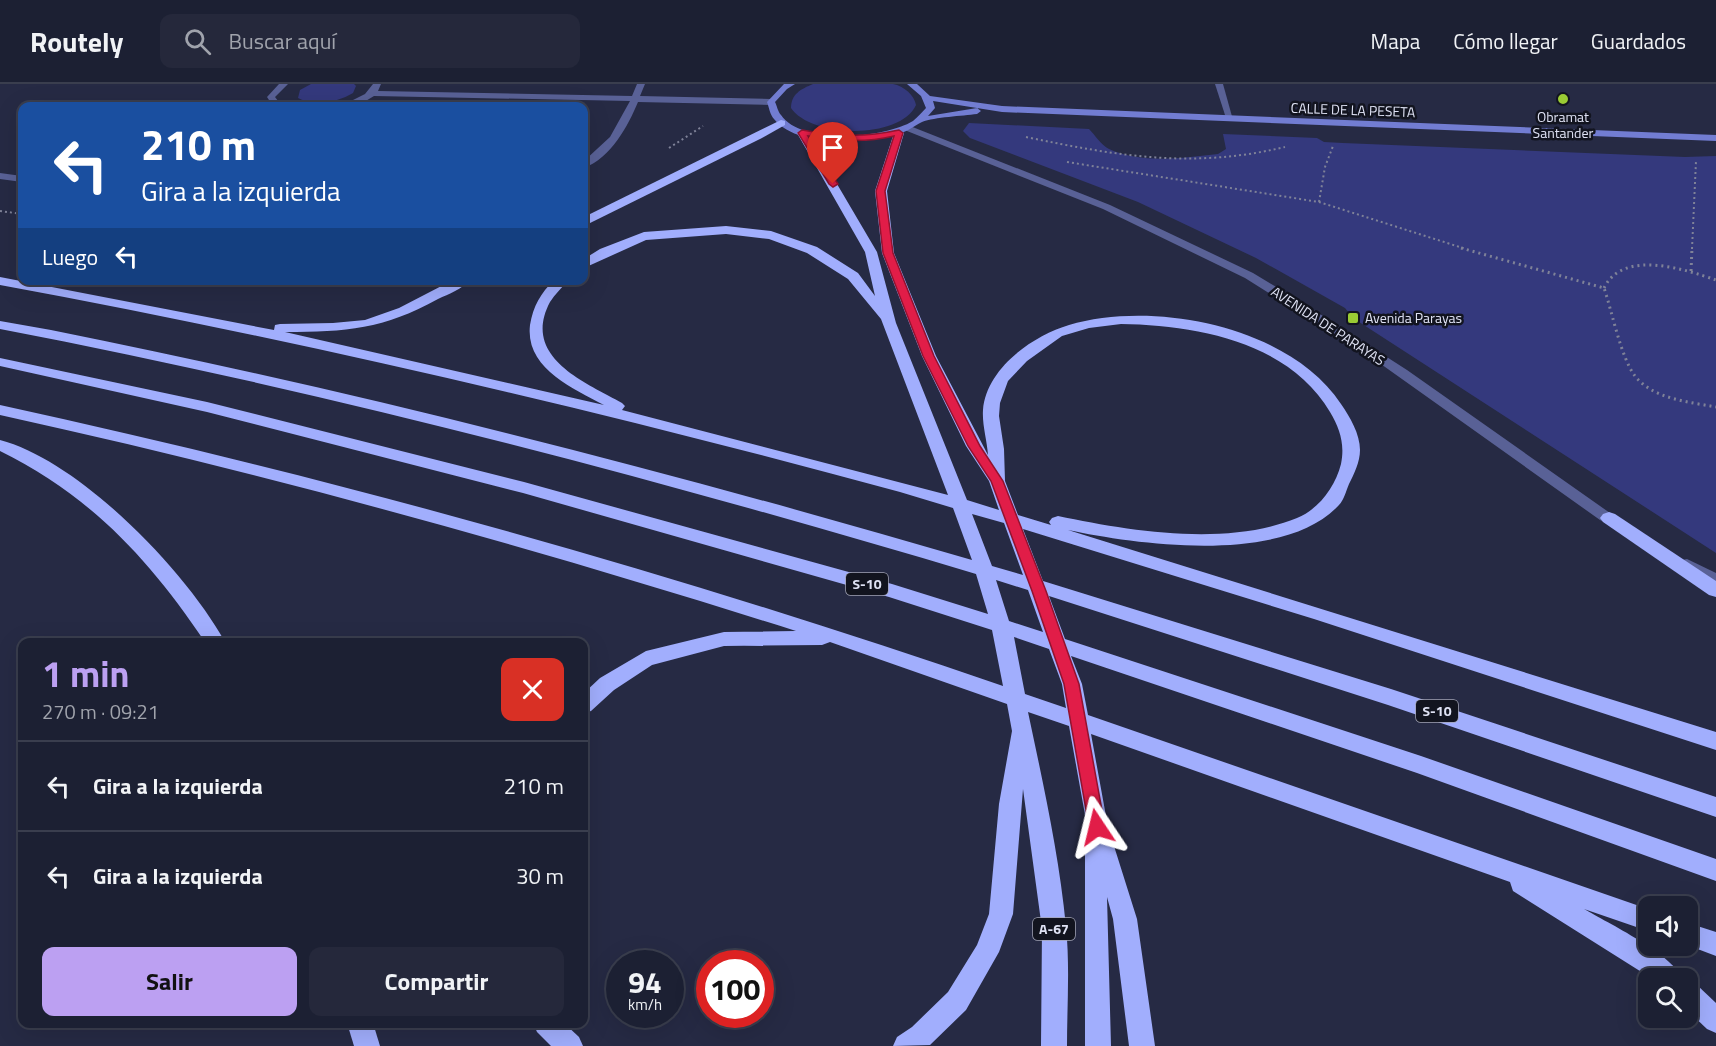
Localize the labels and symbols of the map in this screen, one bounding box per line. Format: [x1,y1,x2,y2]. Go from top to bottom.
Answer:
marker: Obramat Santander [1556,92,1570,106]
street label: CALLE DE LA PESETA [1290,97,1416,122]
place label: Obramat Santander [1533,106,1594,143]
pin [807,122,858,184]
street label: AVENIDA DE PARAYAS [1267,281,1389,370]
place label: Avenida Parayas [1365,307,1462,328]
marker: Avenida Parayas [1346,311,1360,325]
road number: S-10 [846,573,888,595]
road number: S-10 [1416,700,1458,722]
position arrow [1065,795,1129,859]
road number: A-67 [1033,918,1075,940]
speed limit sign: 100 [696,950,774,1028]

